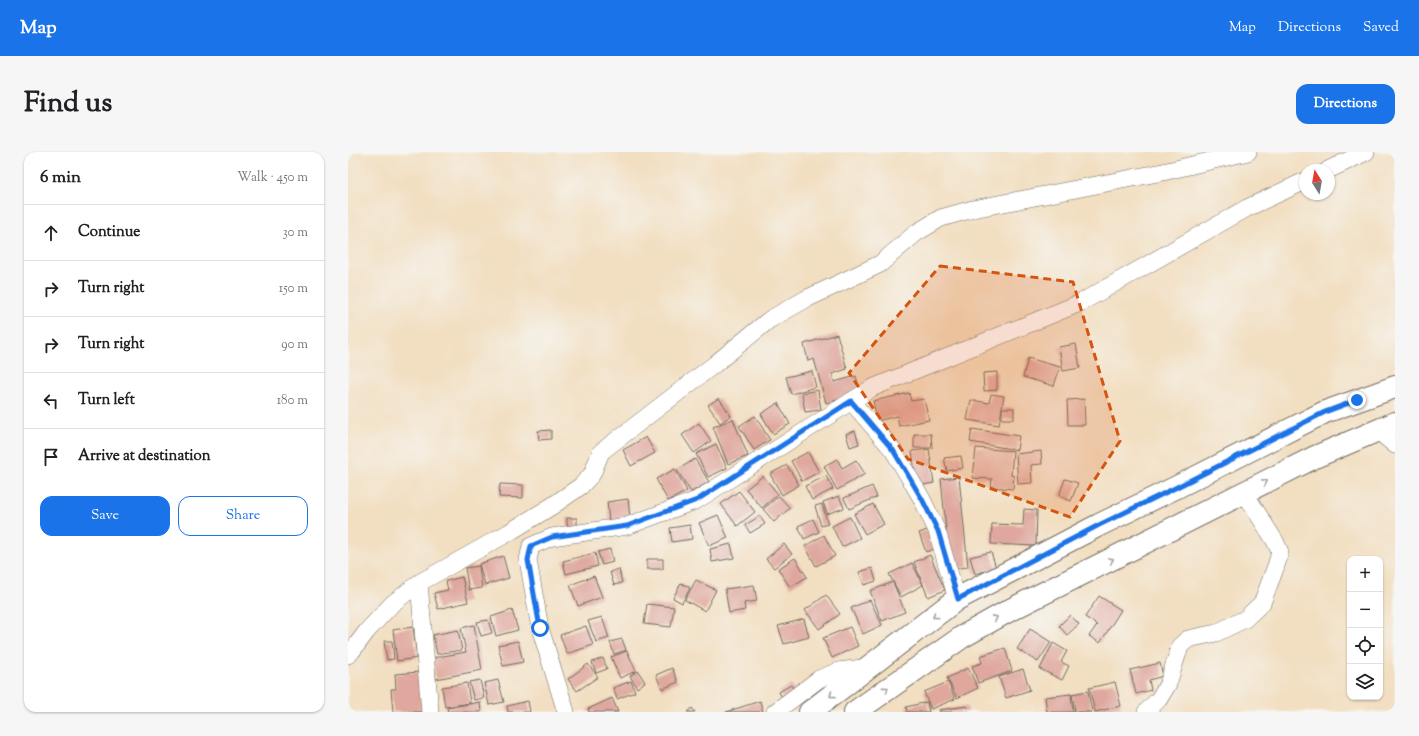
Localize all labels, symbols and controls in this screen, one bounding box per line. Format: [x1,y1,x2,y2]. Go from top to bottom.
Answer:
text: Map [20,15,57,42]
text: Map [1229,18,1256,38]
text: Directions [1278,18,1341,38]
text: Saved [1363,18,1399,38]
text: Find us [24,84,112,124]
button: Directions [1296,84,1395,124]
north arrow [1299,164,1335,200]
text: 6 min [40,166,81,190]
text: Walk · 450 m [237,169,308,187]
icon: ahead [40,222,62,244]
text: Continue [78,222,140,243]
text: 30 m [282,224,308,242]
icon: right [40,278,62,300]
text: Turn right [78,278,144,299]
text: 150 m [279,280,308,298]
icon: right [40,334,62,356]
text: Turn right [78,334,144,355]
text: 90 m [281,336,308,354]
icon: left [40,390,62,412]
text: Turn left [78,390,135,411]
route end [1348,391,1366,409]
text: 180 m [277,392,308,410]
icon: arrive [40,446,62,468]
text: Arrive at destination [78,446,211,467]
one-way arrow [1260,479,1268,487]
button: Save [40,496,170,536]
button: Share [178,496,308,536]
map controls [1347,556,1383,700]
button: + [1347,556,1383,592]
one-way arrow [1107,557,1114,565]
button: − [1347,592,1383,628]
one-way arrow [933,612,940,619]
one-way arrow [991,616,998,623]
route start [531,619,549,637]
button: locate [1347,628,1383,664]
button: layers [1347,664,1383,700]
one-way arrow [882,687,889,694]
one-way arrow [829,690,836,697]

